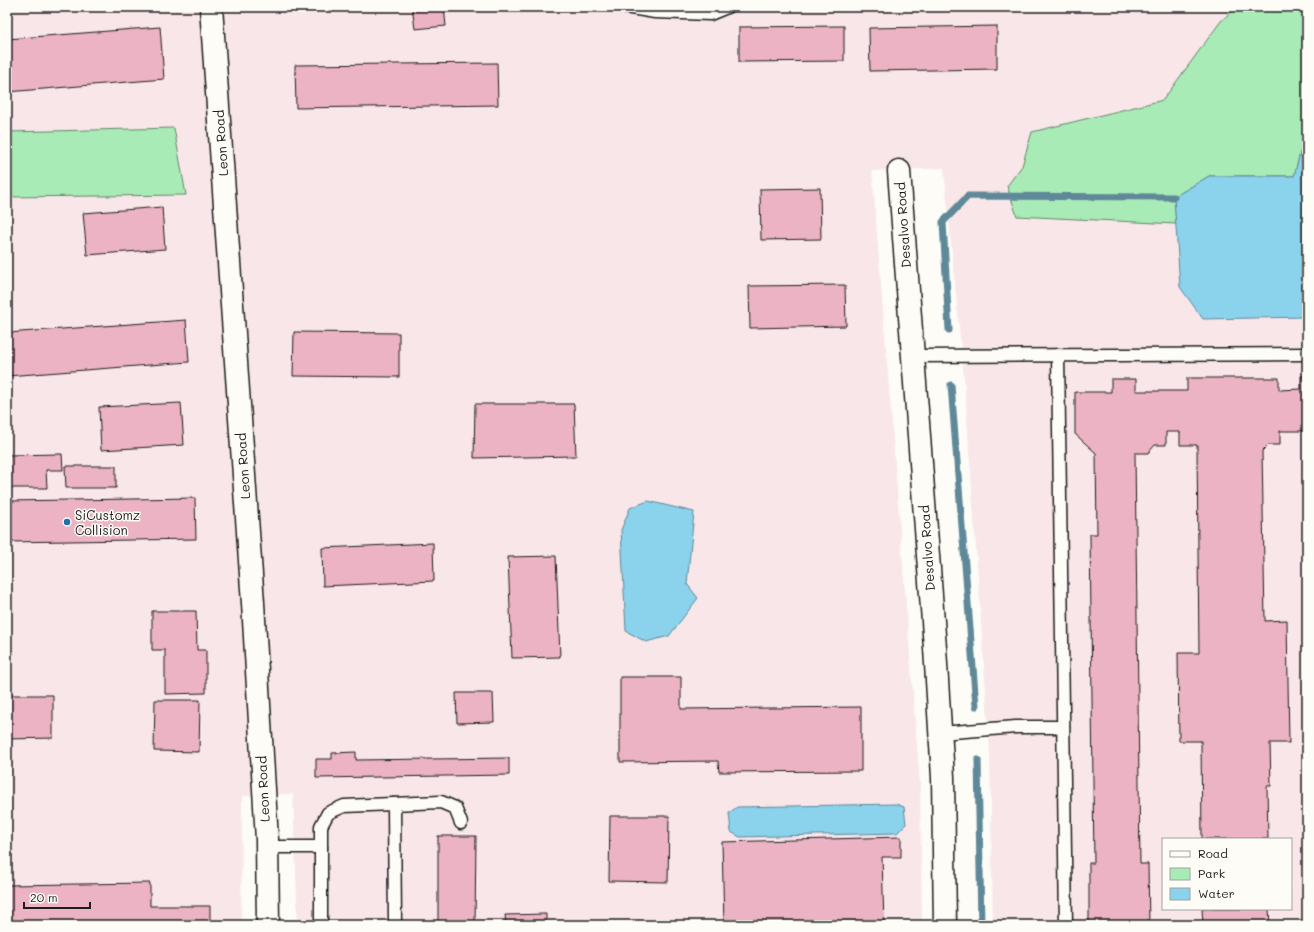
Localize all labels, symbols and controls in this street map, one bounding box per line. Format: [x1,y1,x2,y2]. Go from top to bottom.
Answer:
street label: Leon Road [210,109,231,177]
street label: Desalvo Road [891,182,914,268]
street label: Leon Road [232,432,253,500]
street label: Desalvo Road [915,505,938,591]
place label: SiCustomz Collision [75,506,140,538]
marker: SiCustomz Collision [62,517,72,527]
street label: Leon Road [252,755,273,823]
legend [1162,838,1292,910]
text: Road [1198,845,1228,861]
text: Park [1198,865,1225,881]
scale bar [24,884,90,910]
text: Water [1198,885,1235,901]
text: 20 m [30,889,58,905]

